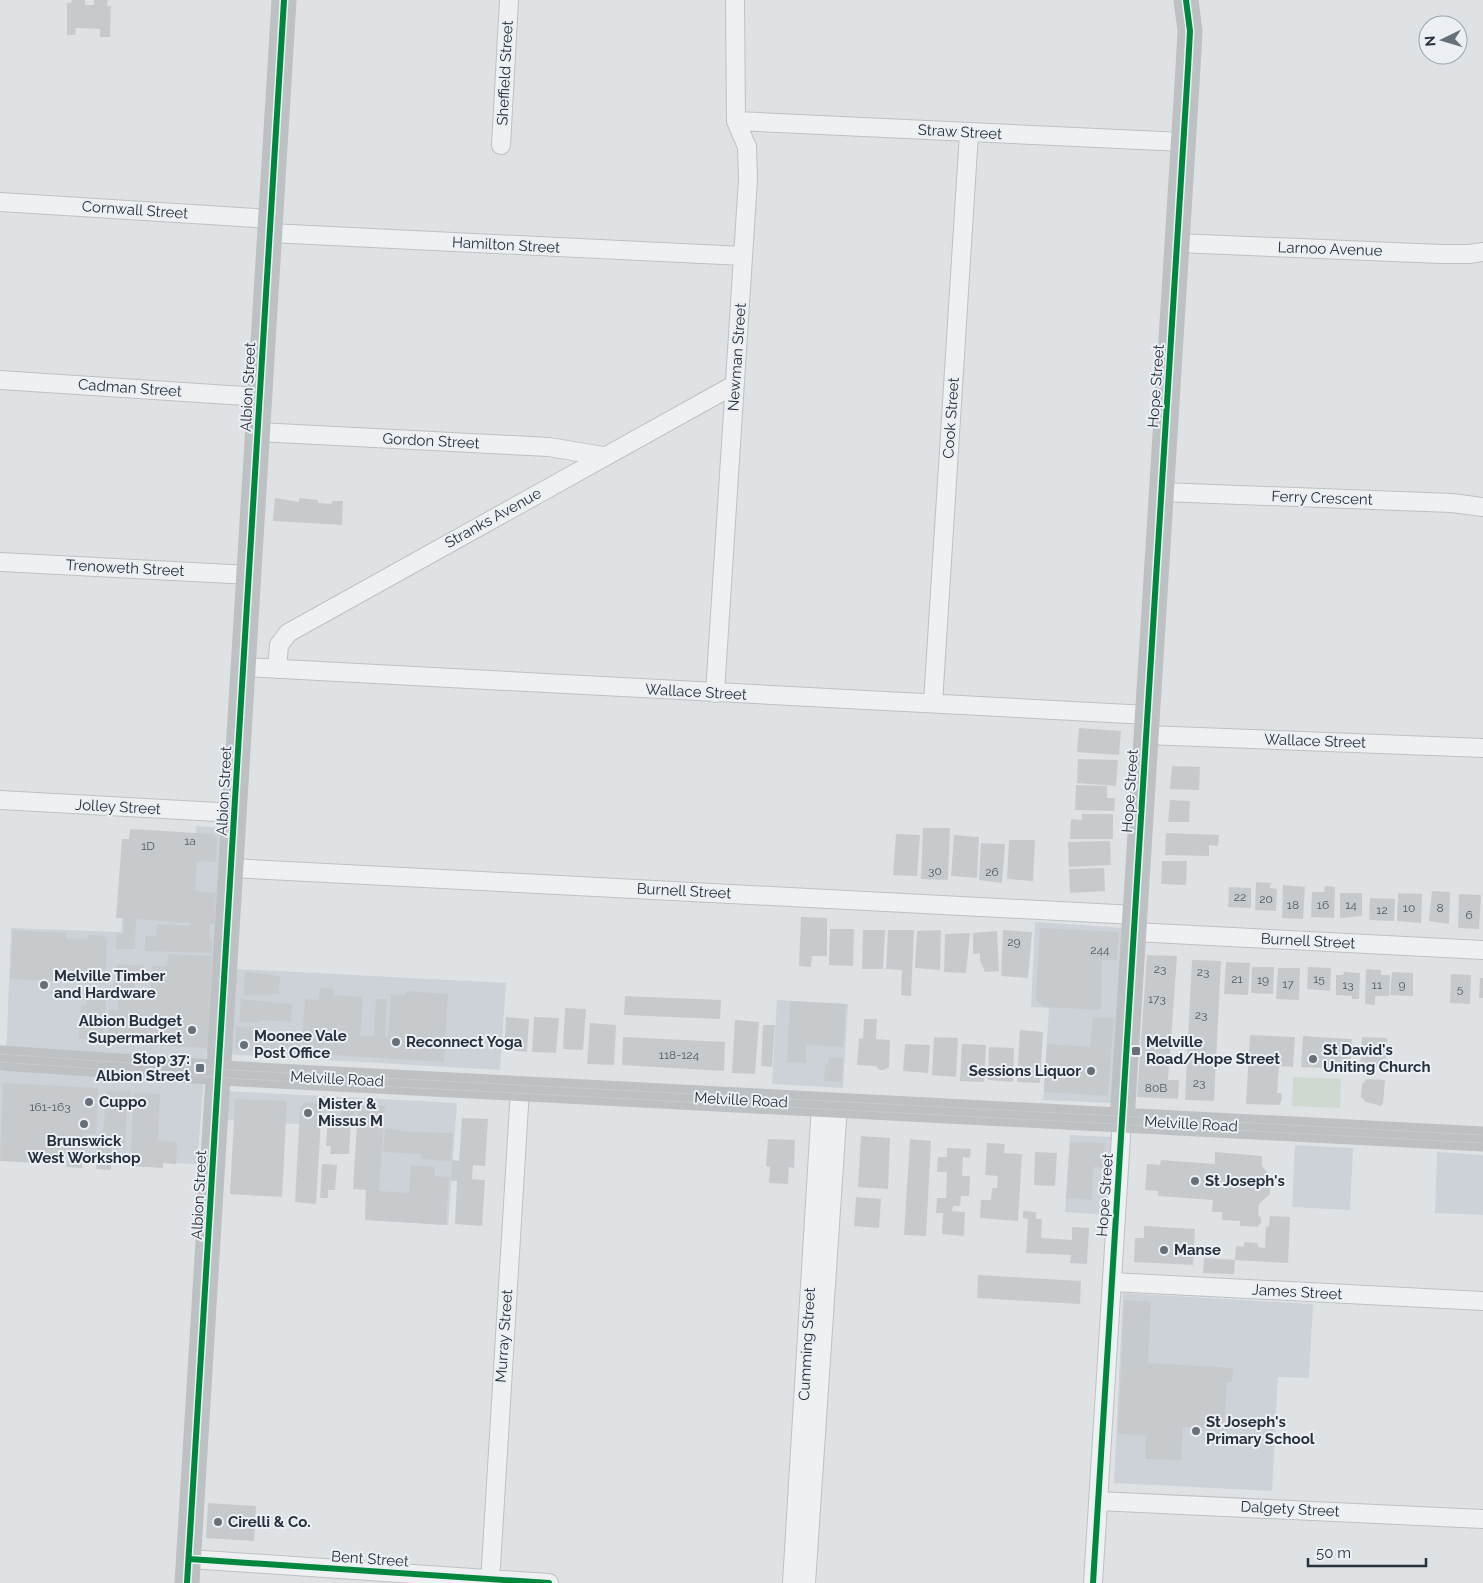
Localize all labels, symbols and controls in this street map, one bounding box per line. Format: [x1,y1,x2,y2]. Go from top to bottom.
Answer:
north arrow [1418,15,1468,65]
street label: Sheffield Street [493,20,517,126]
text: N [1422,35,1438,47]
street label: Straw Street [917,121,1003,143]
street label: Cornwall Street [81,197,189,223]
street label: Hamilton Street [451,233,561,257]
street label: Larnoo Avenue [1277,238,1383,260]
street label: Newman Street [724,302,750,412]
street label: Albion Street [237,342,259,432]
street label: Hope Street [1144,344,1168,428]
street label: Cadman Street [78,375,182,401]
street label: Cook Street [939,377,963,459]
street label: Gordon Street [382,429,480,453]
street label: Stranks Avenue [442,484,544,552]
street label: Ferry Crescent [1271,487,1373,509]
street label: Trenoweth Street [65,556,185,580]
street label: Wallace Street [645,680,747,704]
street label: Wallace Street [1264,730,1366,752]
street label: Albion Street [213,746,235,836]
street label: Hope Street [1118,749,1142,833]
street label: Jolley Street [75,796,161,818]
house number: 1a [184,834,196,848]
house number: 1D [141,839,155,853]
house number: 30 [928,864,942,878]
house number: 26 [985,865,999,879]
street label: Burnell Street [636,880,732,902]
house number: 22 [1234,890,1246,904]
house number: 20 [1259,892,1273,906]
house number: 18 [1287,898,1299,912]
house number: 16 [1317,898,1329,912]
house number: 14 [1345,898,1357,912]
house number: 10 [1403,901,1415,915]
house number: 8 [1436,901,1444,915]
house number: 12 [1376,903,1388,917]
house number: 6 [1465,908,1473,922]
street label: Burnell Street [1260,930,1356,952]
house number: 29 [1007,935,1021,949]
house number: 244 [1090,943,1110,957]
house number: 23 [1154,962,1166,976]
house number: 23 [1197,965,1209,979]
place label: Melville Timber and Hardware [54,967,165,1002]
house number: 21 [1231,972,1243,986]
house number: 15 [1313,972,1325,986]
house number: 19 [1257,973,1269,987]
house number: 17 [1282,977,1294,991]
house number: 13 [1342,978,1354,992]
house number: 11 [1372,978,1382,992]
house number: 9 [1398,978,1406,992]
marker: Melville Timber and Hardware [38,979,50,991]
house number: 5 [1457,982,1464,996]
house number: 173 [1148,992,1166,1006]
house number: 23 [1195,1008,1207,1022]
place label: Albion Budget Supermarket [79,1012,182,1047]
marker: Albion Budget Supermarket [186,1024,198,1036]
place label: Moonee Vale Post Office [254,1027,347,1062]
place label: Reconnect Yoga [406,1033,523,1051]
place label: Melville Road/Hope Street [1146,1033,1280,1068]
marker: Reconnect Yoga [390,1036,402,1048]
marker: Moonee Vale Post Office [238,1039,250,1051]
place label: St David's Uniting Church [1323,1041,1431,1076]
marker: Melville Road/Hope Street [1130,1045,1142,1057]
house number: 118-124 [659,1048,700,1062]
place label: Stop 37: Albion Street [96,1050,190,1085]
marker: St David's Uniting Church [1307,1053,1319,1065]
marker: Stop 37: Albion Street [194,1062,206,1074]
place label: Sessions Liquor [969,1062,1081,1080]
marker: Sessions Liquor [1085,1065,1097,1077]
street label: Melville Road [290,1068,384,1090]
house number: 23 [1193,1076,1205,1090]
house number: 80B [1145,1081,1167,1095]
street label: Melville Road [694,1089,788,1111]
place label: Cuppo [99,1093,147,1111]
place label: Mister & Missus M [318,1095,383,1130]
marker: Cuppo [83,1096,95,1108]
house number: 161-163 [29,1100,71,1114]
marker: Mister & Missus M [302,1107,314,1119]
street label: Melville Road [1144,1113,1238,1135]
marker: Brunswick West Workshop [78,1118,90,1130]
place label: Brunswick West Workshop [28,1132,141,1167]
street label: Albion Street [188,1150,210,1240]
street label: Hope Street [1093,1153,1117,1237]
place label: St Joseph's [1205,1172,1285,1190]
marker: St Joseph's [1189,1175,1201,1187]
place label: Manse [1174,1241,1221,1259]
marker: Manse [1158,1244,1170,1256]
street label: James Street [1251,1281,1343,1303]
street label: Cumming Street [795,1287,819,1401]
street label: Murray Street [492,1289,516,1383]
place label: St Joseph's Primary School [1206,1413,1315,1448]
marker: St Joseph's Primary School [1190,1425,1202,1437]
street label: Dalgety Street [1240,1497,1340,1521]
place label: Cirelli & Co. [228,1513,311,1531]
marker: Cirelli & Co. [212,1516,224,1528]
scale bar [1308,1536,1426,1568]
text: 50 m [1316,1544,1351,1562]
street label: Bent Street [331,1547,409,1571]

